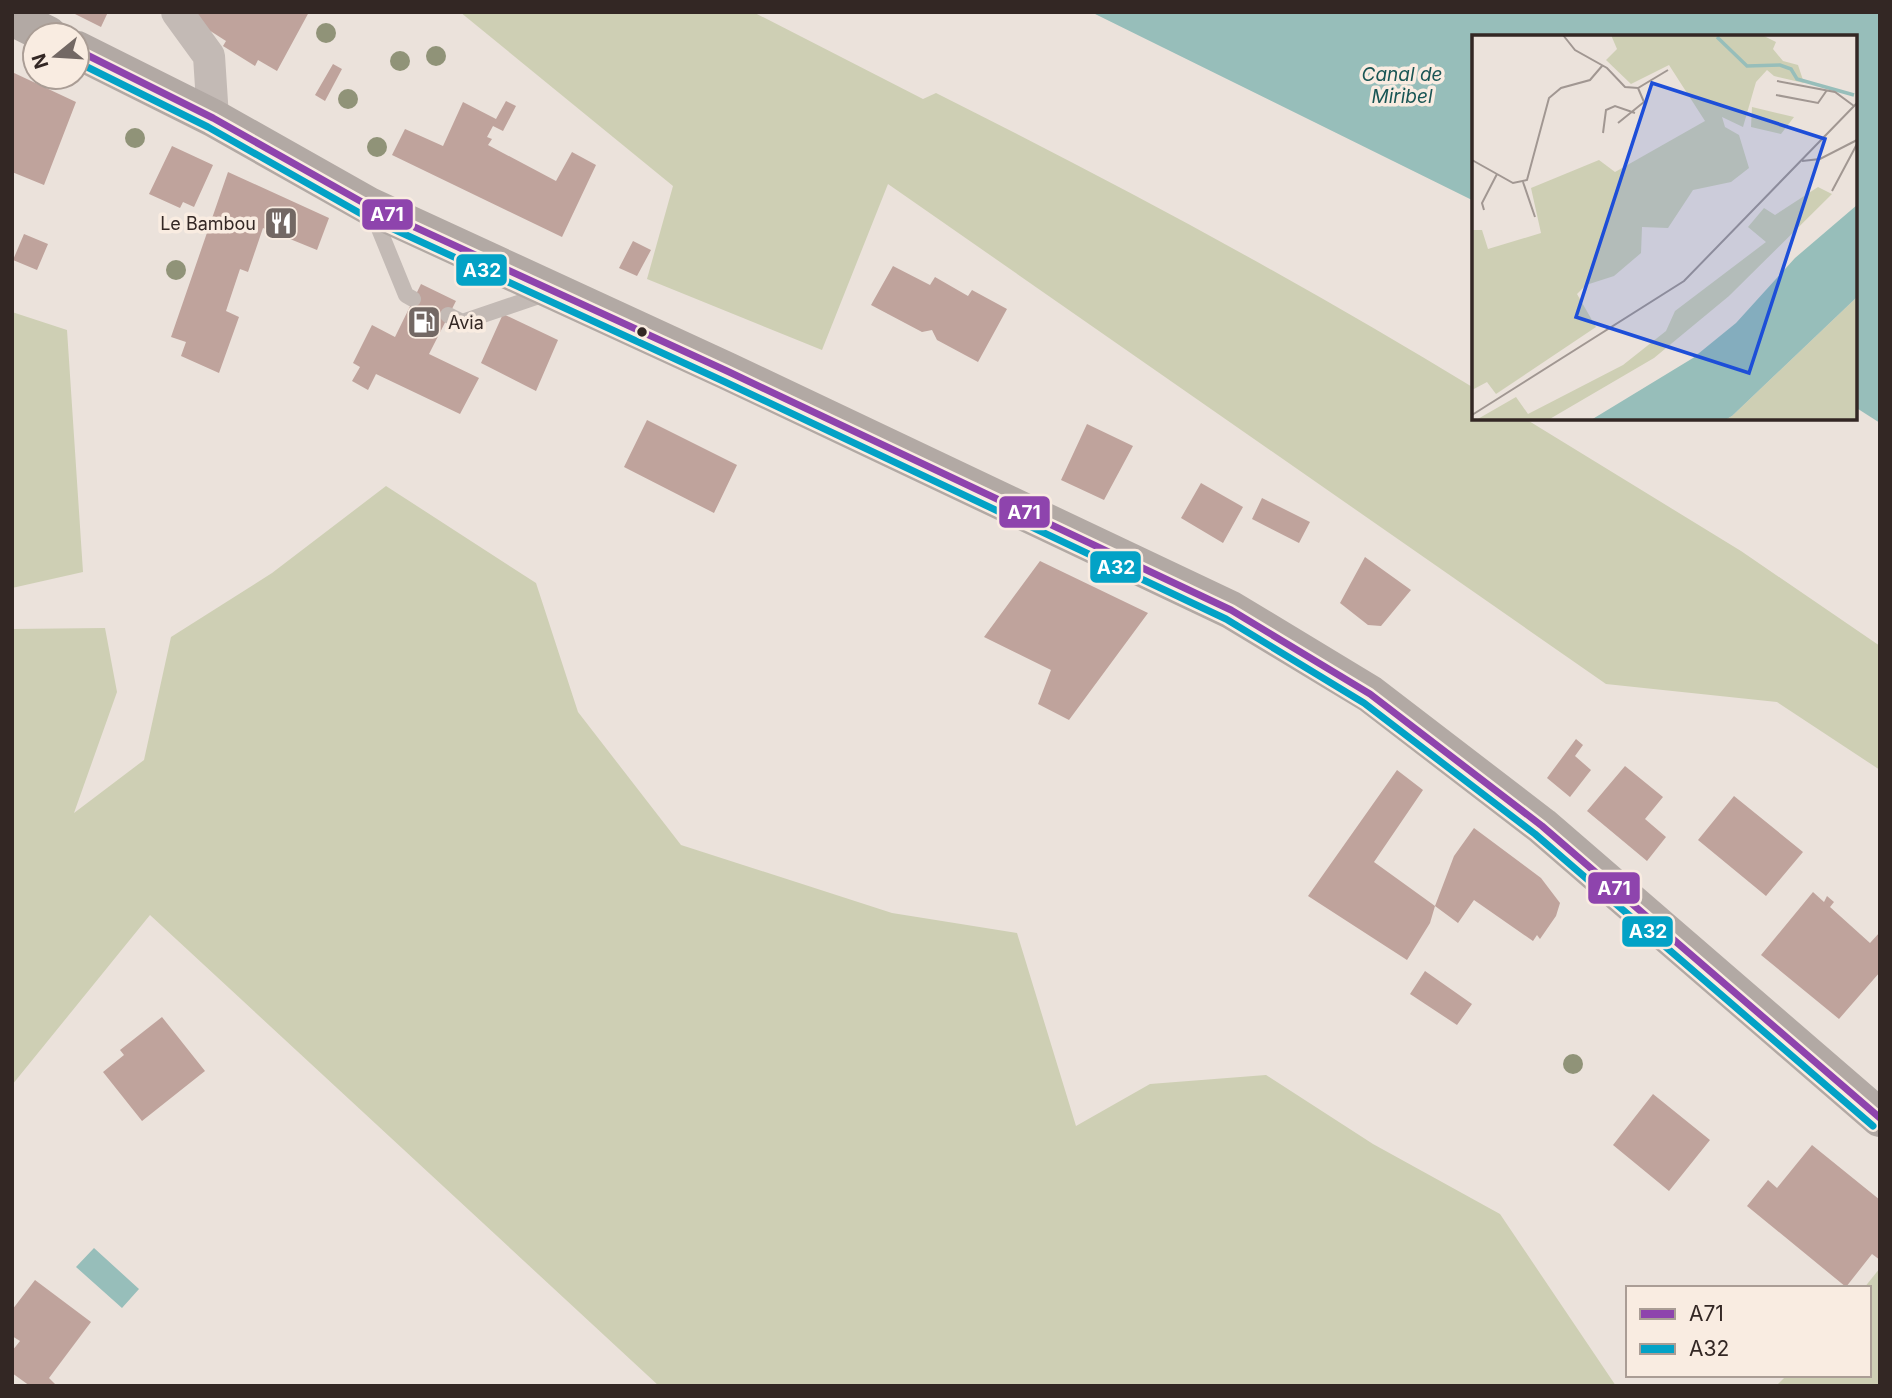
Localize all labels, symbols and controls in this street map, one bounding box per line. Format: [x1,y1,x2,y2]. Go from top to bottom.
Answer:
north arrow [21,21,91,91]
inset map [1472,35,1857,420]
text: N [27,51,53,72]
water label: Canal de Miribel [1362,63,1442,108]
line badge: A71 [361,198,414,231]
text: A71 [370,203,404,226]
restaurant icon: Le Bambou [262,204,300,242]
place label: Le Bambou [160,213,256,234]
line badge: A32 [455,253,508,287]
text: A32 [463,259,501,282]
fuel station icon: Avia [405,303,443,341]
place label: Avia [448,312,484,333]
unlabelled marker [635,325,649,339]
line badge: A71 [998,495,1051,529]
text: A71 [1007,501,1041,524]
line badge: A32 [1089,550,1142,584]
text: A32 [1097,556,1135,579]
line badge: A71 [1587,871,1641,905]
text: A71 [1597,877,1631,900]
line badge: A32 [1621,915,1674,948]
text: A32 [1629,920,1667,943]
legend [1626,1286,1871,1377]
text: A71 [1689,1301,1724,1326]
text: A32 [1689,1336,1729,1361]

